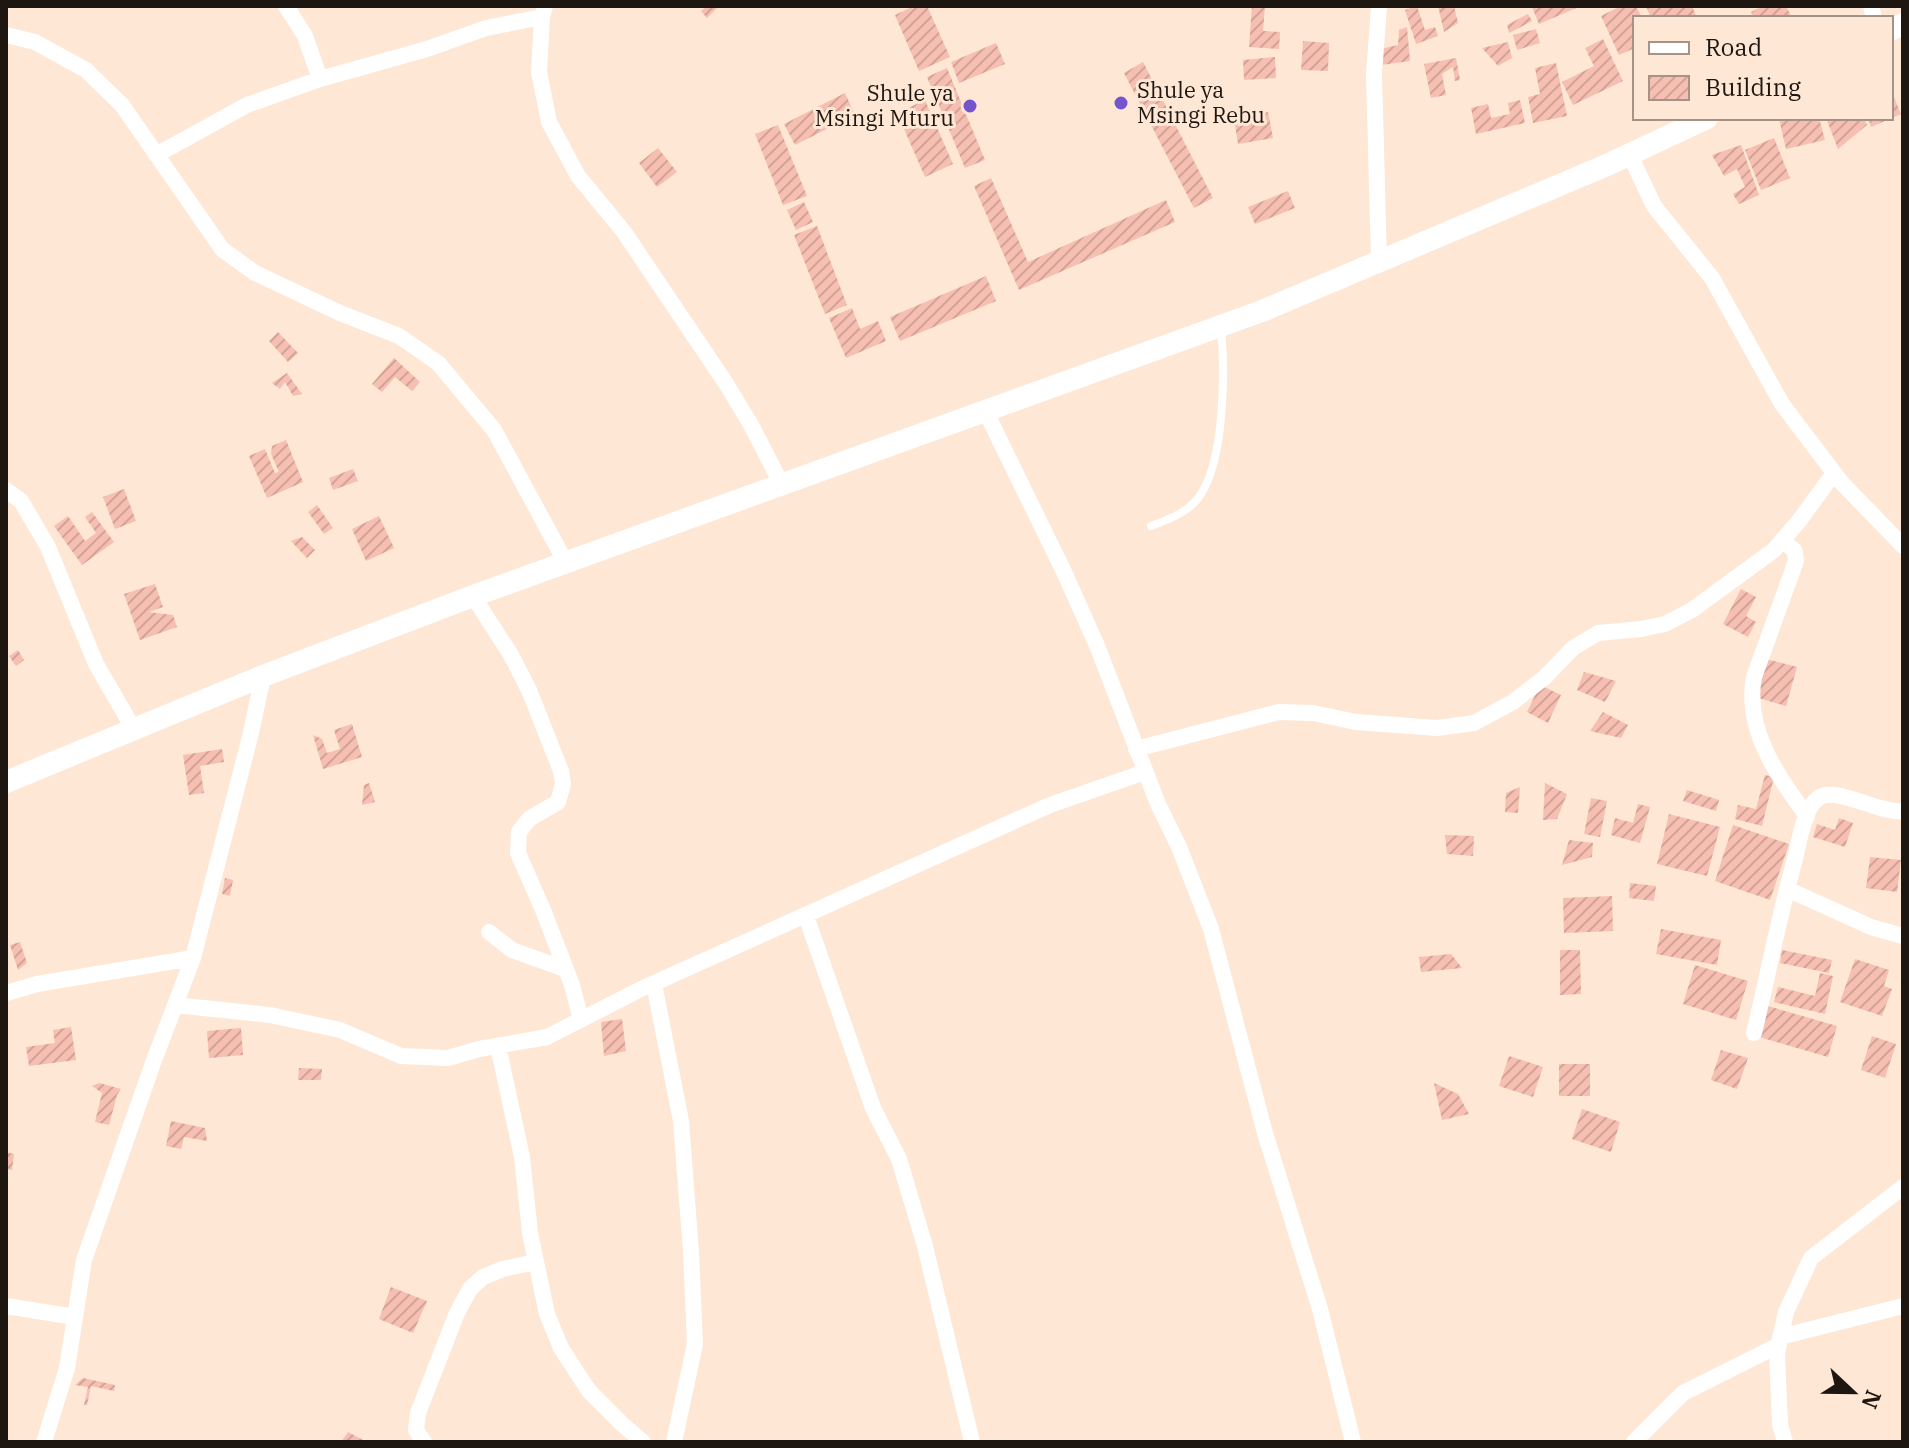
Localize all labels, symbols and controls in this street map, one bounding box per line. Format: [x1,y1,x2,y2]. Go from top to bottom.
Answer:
legend [1633,16,1893,120]
text: Road [1705,31,1762,63]
text: Building [1705,71,1801,103]
place label: Shule ya Msingi Rebu [1137,75,1265,129]
place label: Shule ya Msingi Mturu [815,78,954,132]
marker: Shule ya Msingi Rebu [1112,94,1130,112]
marker: Shule ya Msingi Mturu [961,97,979,115]
north arrow [1813,1352,1893,1432]
text: N [1855,1386,1889,1413]

